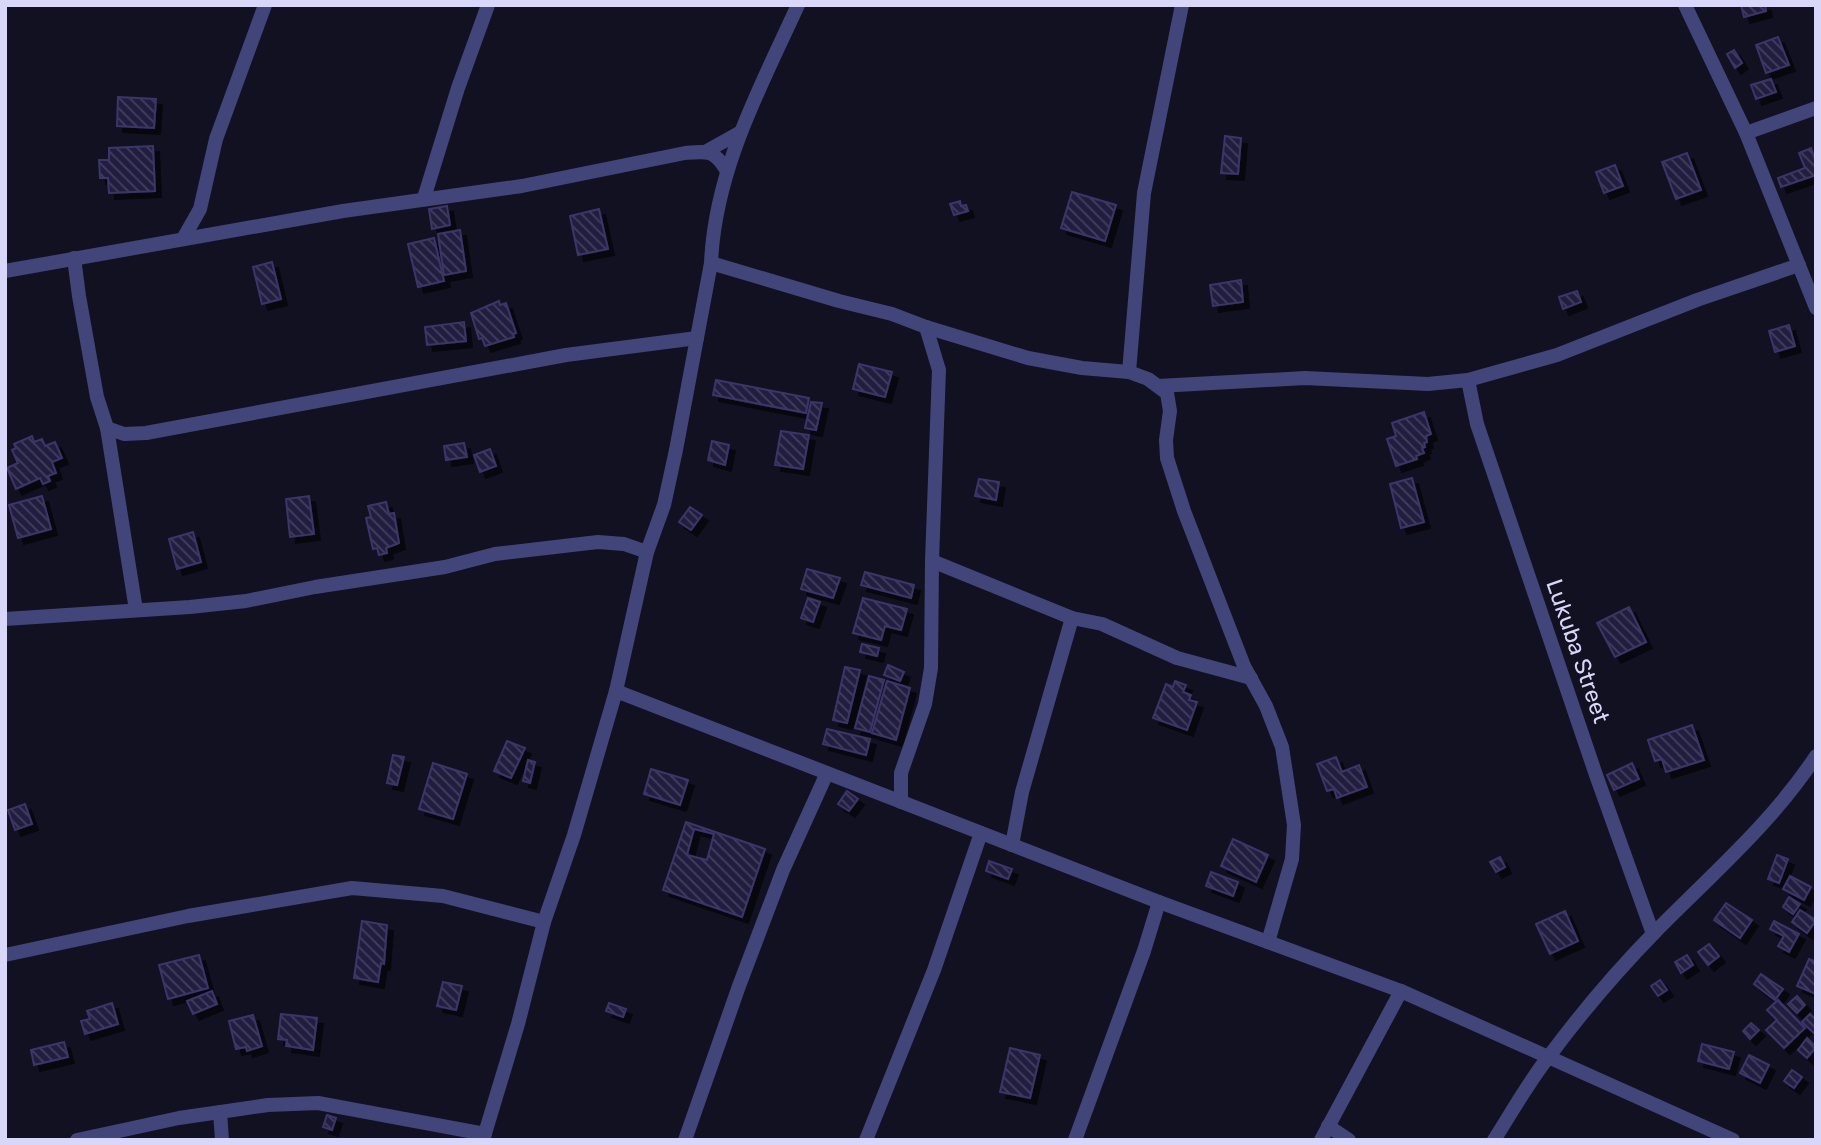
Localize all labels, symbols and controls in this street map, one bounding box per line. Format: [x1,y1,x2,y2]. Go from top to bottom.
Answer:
street label: Lukuba Street [1540,575,1616,727]

